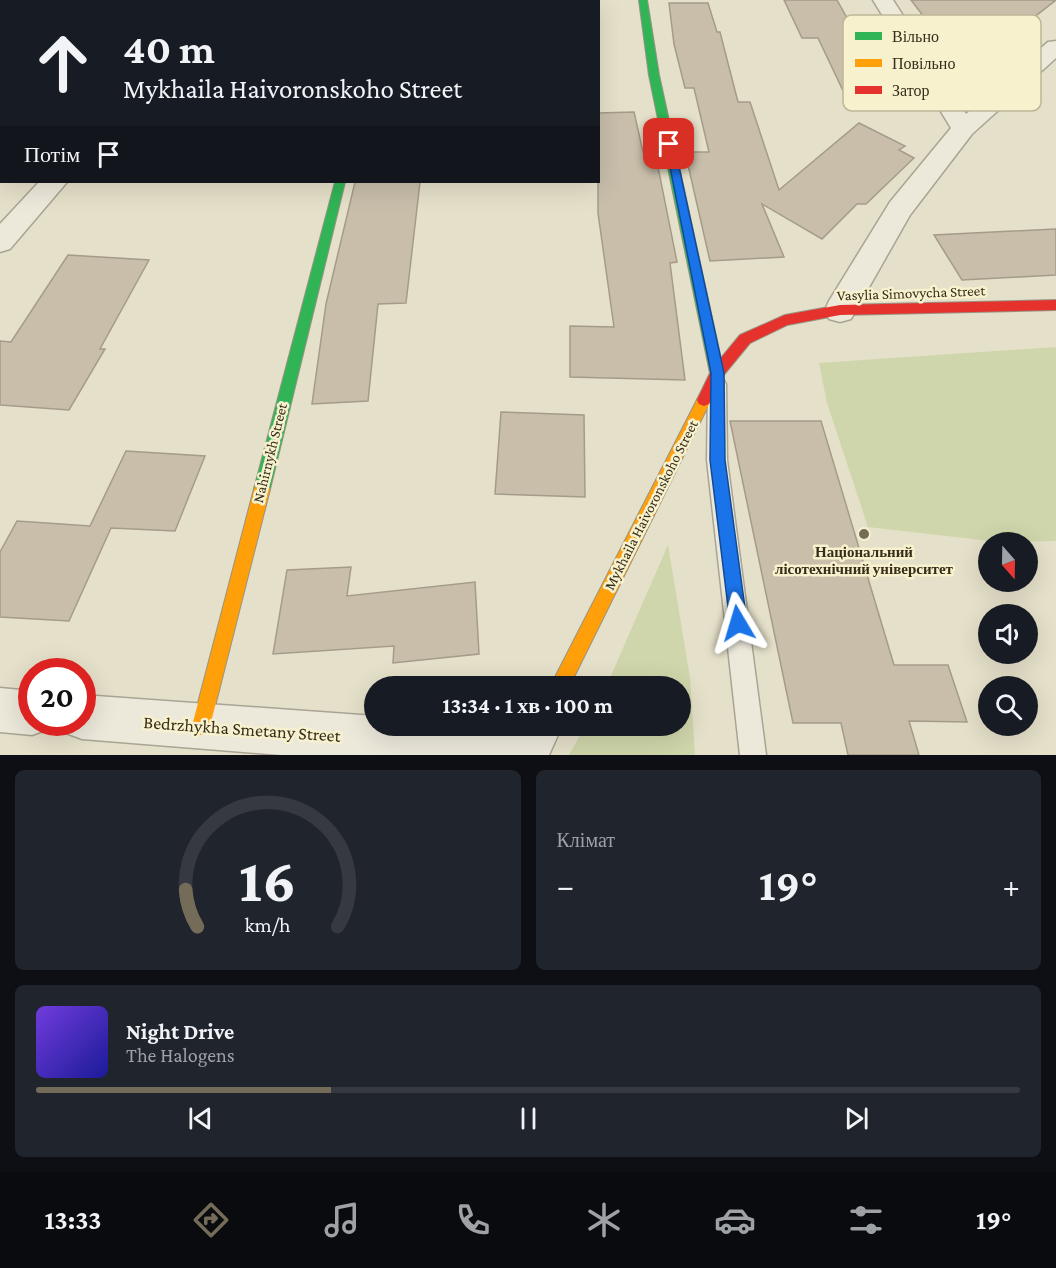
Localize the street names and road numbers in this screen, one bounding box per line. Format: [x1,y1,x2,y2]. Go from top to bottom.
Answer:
street label: Vasylia Simovycha Street [837,282,987,305]
street label: Nahirnykh Street [250,401,291,505]
street label: Mykhaila Haivoronskoho Street [601,416,702,593]
street label: Bedrzhykha Smetany Street [143,712,342,746]

